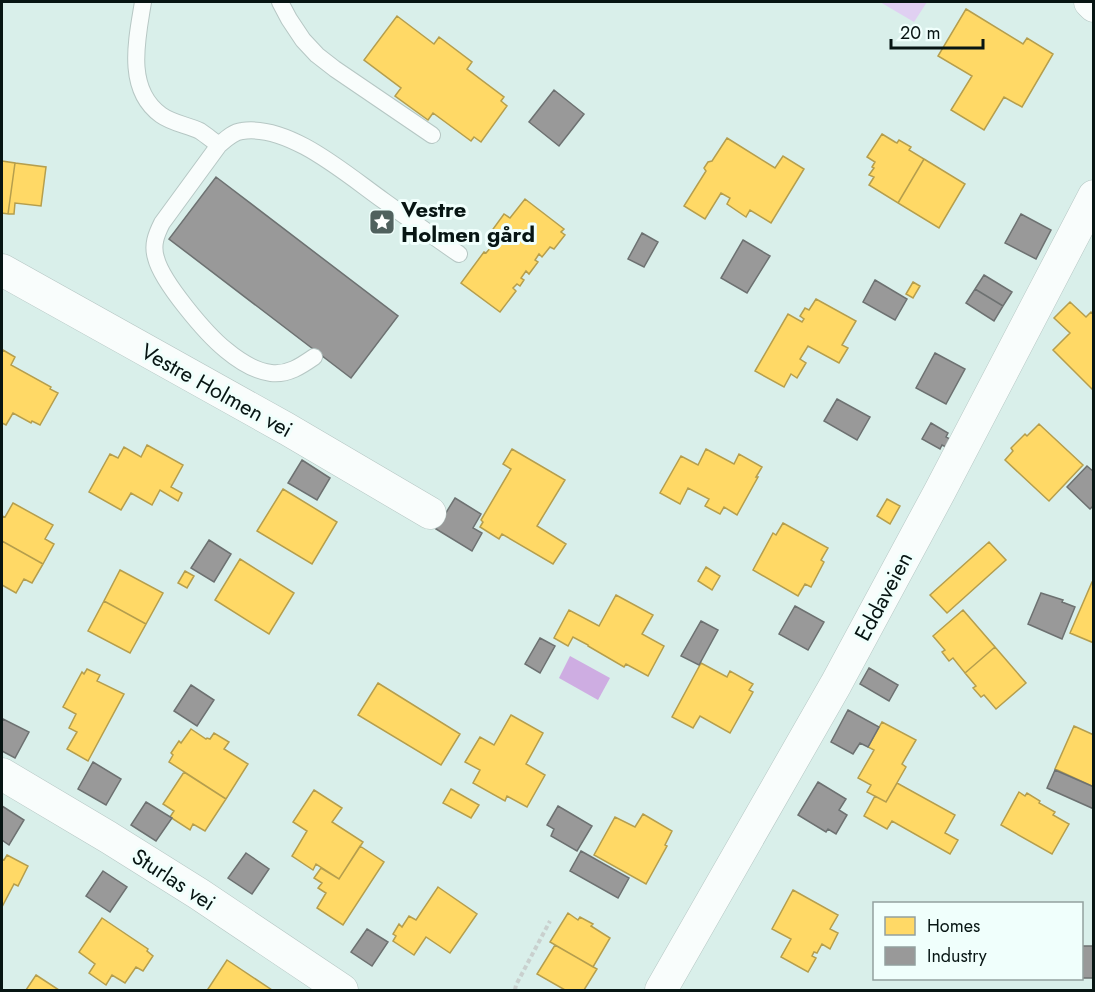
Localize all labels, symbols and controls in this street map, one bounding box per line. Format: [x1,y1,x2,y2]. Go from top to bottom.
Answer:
scale bar [891,12,982,50]
text: 20 m [900,20,940,46]
place label: Vestre Holmen gård [400,193,535,250]
place icon: Vestre Holmen gård [367,207,397,237]
street label: Vestre Holmen vei [135,335,299,445]
street label: Eddaveien [846,546,920,646]
street label: Sturlas vei [126,840,222,918]
legend [873,902,1083,980]
text: Homes [927,913,980,939]
text: Industry [927,943,987,969]

